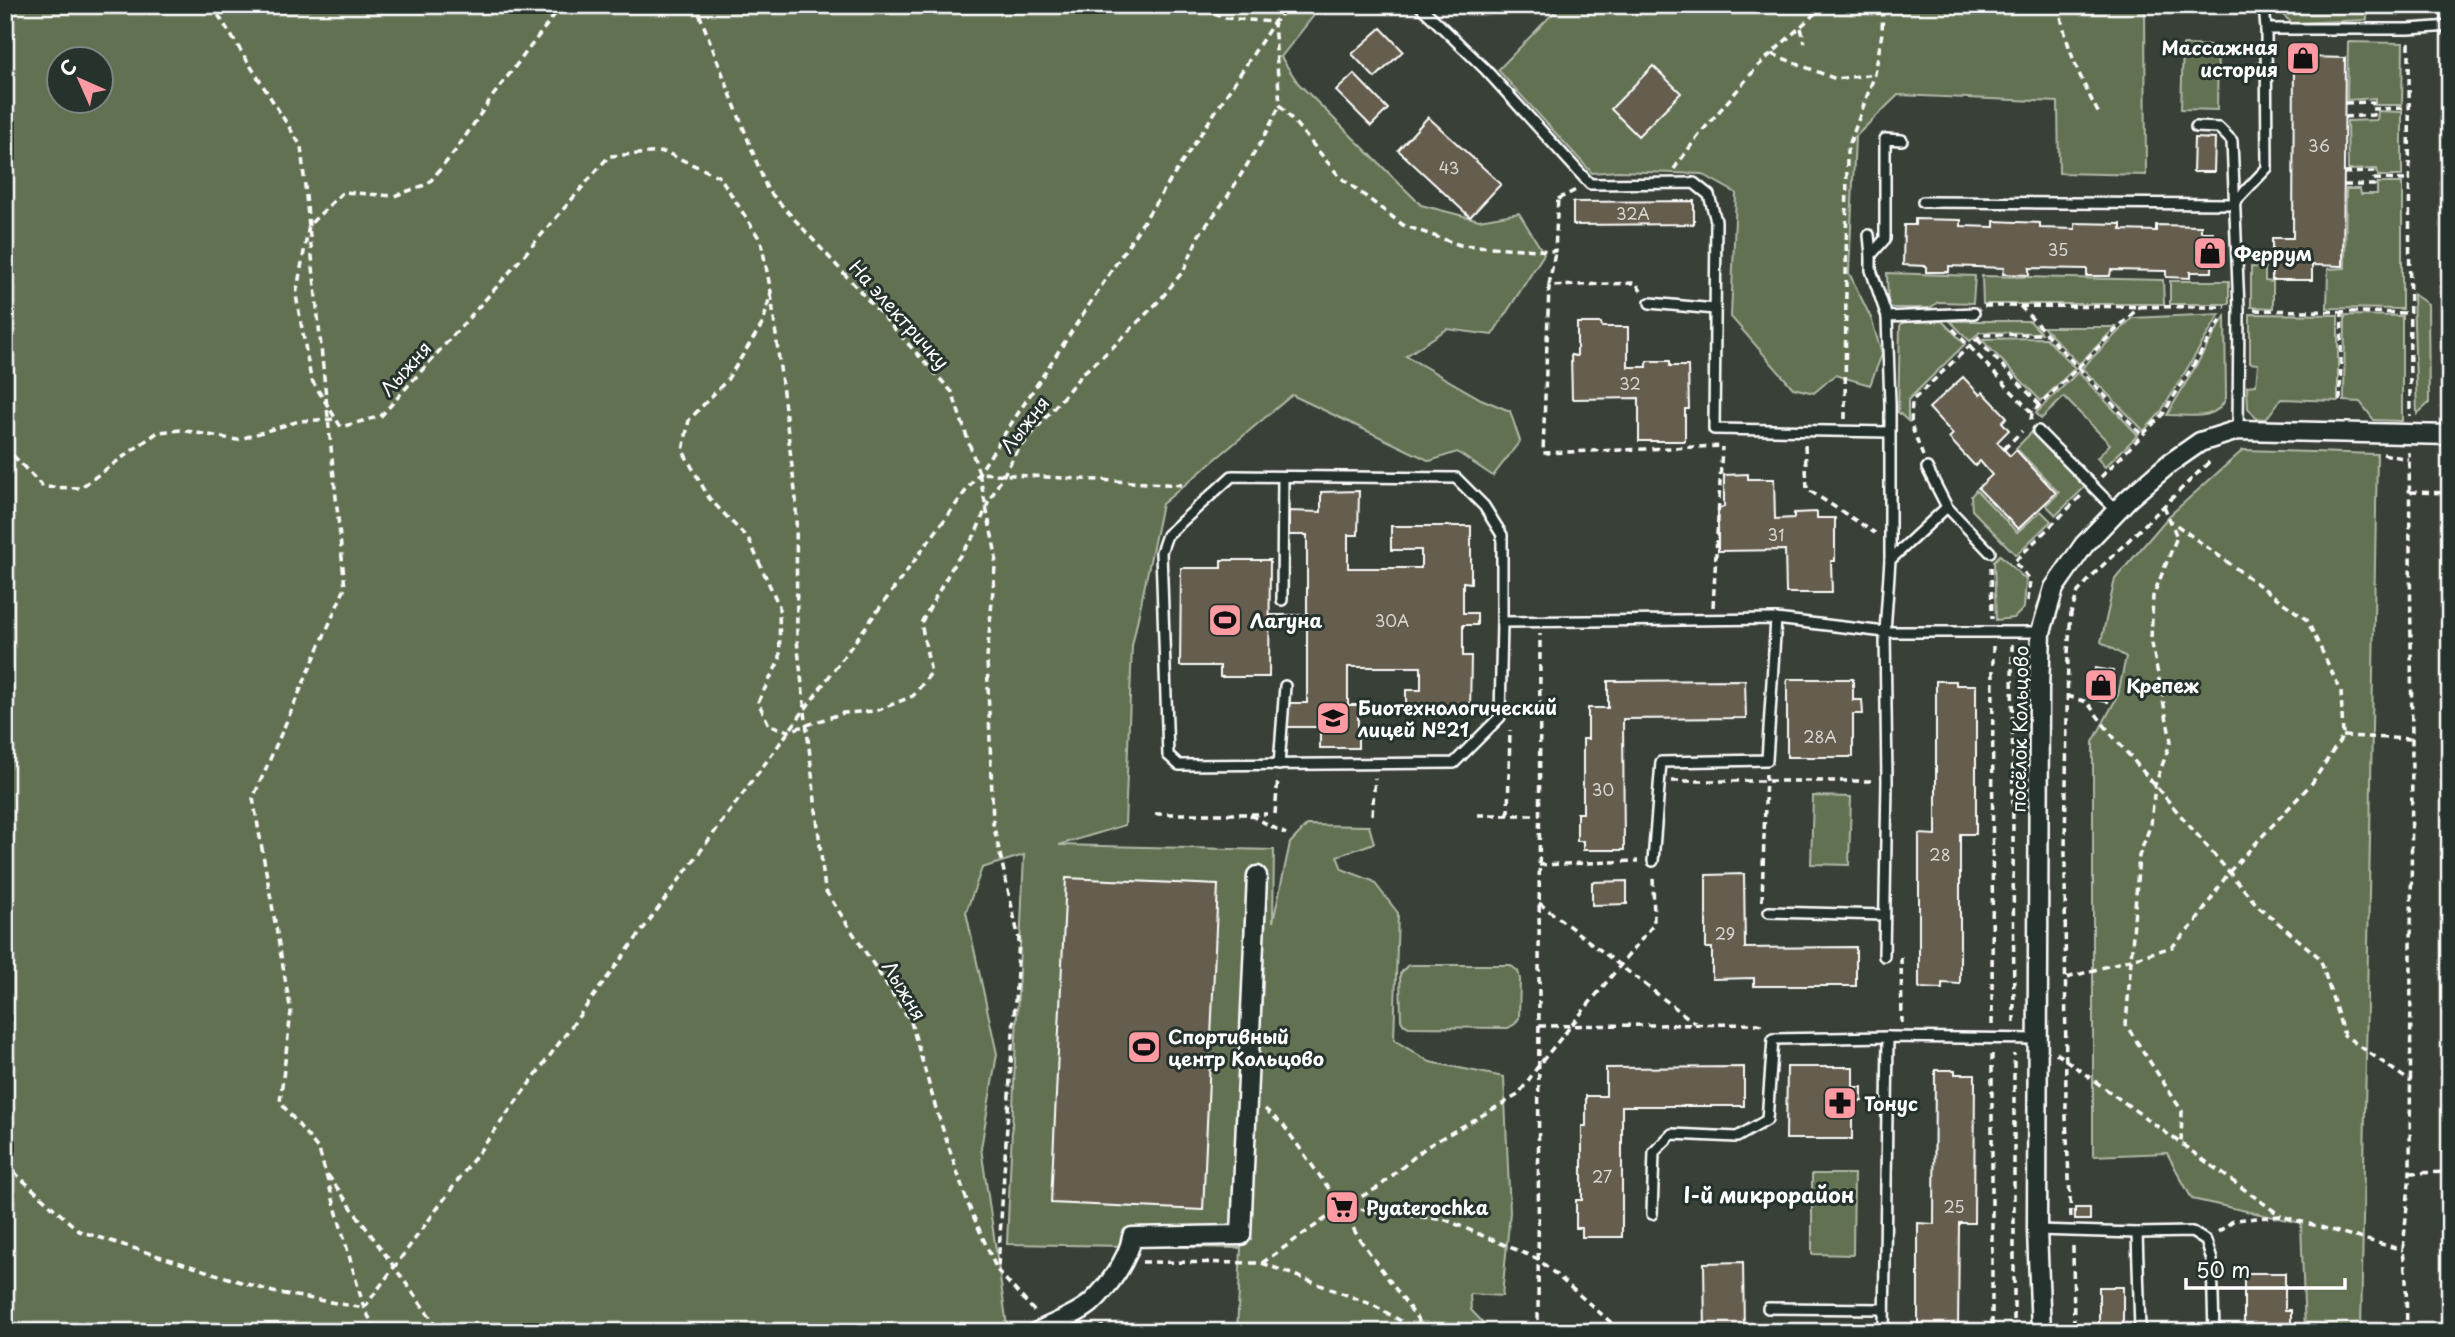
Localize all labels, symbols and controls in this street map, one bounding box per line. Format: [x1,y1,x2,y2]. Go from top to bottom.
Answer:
place label: Массажная история [2161,33,2278,83]
shop icon: Массажная история [2284,39,2322,77]
north arrow [46,46,116,116]
text: С [52,52,82,82]
house number: 36 [2308,133,2330,157]
house number: 43 [1439,155,1459,179]
house number: 32А [1616,201,1650,225]
shop icon: Феррум [2191,234,2229,272]
house number: 35 [2048,237,2068,261]
place label: Феррум [2234,239,2312,267]
street label: На электричку [843,253,957,375]
street label: Лыжня [373,334,437,402]
house number: 32 [1619,371,1641,395]
street label: Лыжня [993,389,1055,459]
house number: 31 [1768,522,1784,546]
sports icon: Лагуна [1206,601,1244,639]
place label: Лагуна [1250,606,1323,634]
house number: 30А [1375,608,1409,632]
street label: посёлок Кольцово [2004,645,2034,813]
shop icon: Крепеж [2082,666,2120,704]
place label: Крепеж [2126,671,2199,699]
place label: Биотехнологический лицей №21 [1357,693,1557,743]
school or university icon: Биотехнологический лицей №21 [1314,699,1352,737]
house number: 28А [1803,724,1837,748]
house number: 30 [1592,777,1614,801]
house number: 28 [1929,842,1951,866]
house number: 29 [1715,921,1735,945]
street label: Лыжня [876,955,934,1025]
place label: Спортивный центр Кольцово [1168,1022,1324,1072]
sports icon: Спортивный центр Кольцово [1125,1028,1163,1066]
pharmacy icon: Тонус [1821,1084,1859,1122]
place label: Тонус [1864,1089,1918,1117]
house number: 27 [1592,1164,1612,1188]
district label: I-й микрорайон [1684,1178,1854,1210]
supermarket icon: Pyaterochka [1323,1188,1361,1226]
place label: Pyaterochka [1366,1193,1489,1221]
house number: 25 [1943,1194,1965,1218]
scale bar [2186,1246,2345,1290]
text: 50 m [2196,1253,2250,1285]

